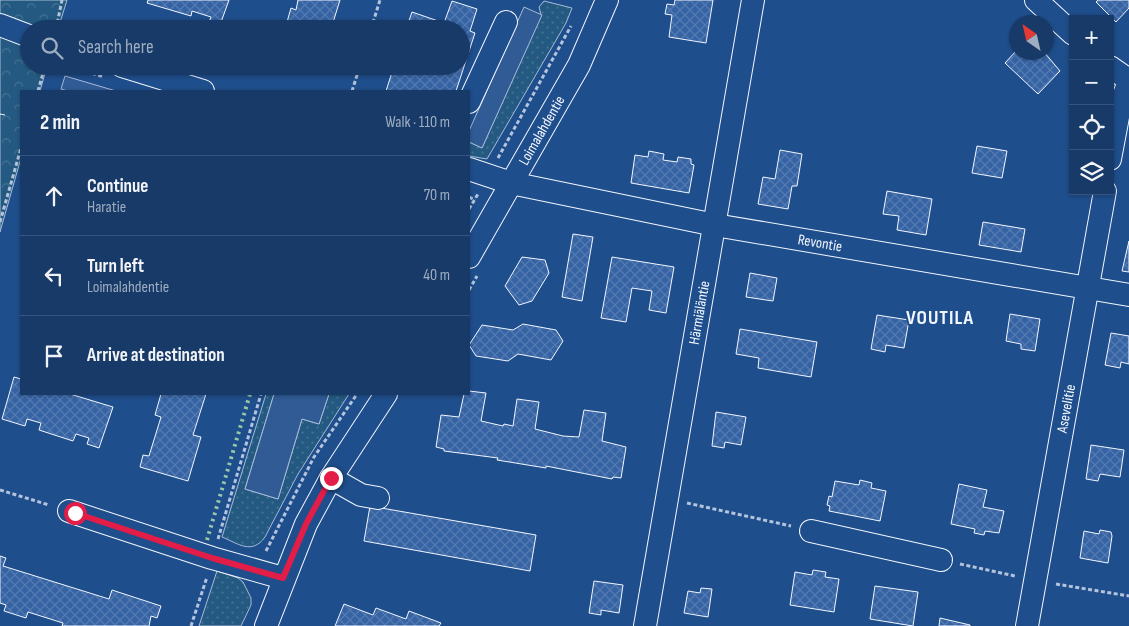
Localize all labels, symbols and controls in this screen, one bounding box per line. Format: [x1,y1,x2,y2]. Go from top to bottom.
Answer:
north arrow [1009,15,1054,60]
map controls [1069,15,1114,195]
button: + [1069,15,1114,60]
search box [20,20,470,75]
icon: search [38,34,66,62]
text: Search here [78,36,154,59]
button: − [1069,60,1114,105]
street label: Loimalahdentie [514,92,569,168]
button: locate [1069,105,1114,150]
text: 2 min [40,110,80,135]
text: Walk · 110 m [385,113,450,132]
button: layers [1069,150,1114,195]
text: Continue [87,175,148,198]
icon: ahead [40,182,68,210]
text: 70 m [424,186,450,205]
text: Haratie [87,198,126,217]
street label: Revontie [796,230,844,256]
text: Turn left [87,255,144,278]
icon: left [40,262,68,290]
text: 40 m [423,266,450,285]
text: Loimalahdentie [87,278,169,297]
street label: Härmiäläntie [684,279,714,346]
district label: VOUTILA [906,306,974,330]
icon: arrive [40,342,68,370]
text: Arrive at destination [87,344,225,367]
street label: Asevelitie [1052,383,1080,435]
route end [320,467,343,490]
route start [64,502,87,525]

